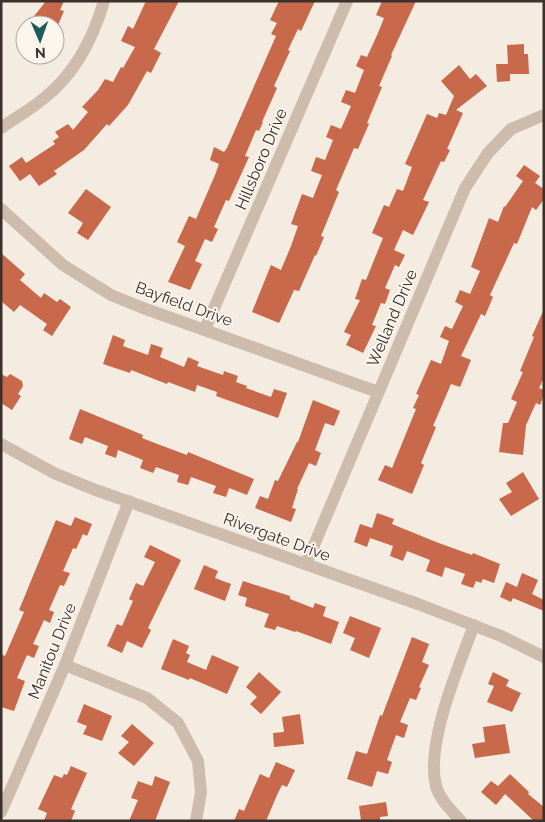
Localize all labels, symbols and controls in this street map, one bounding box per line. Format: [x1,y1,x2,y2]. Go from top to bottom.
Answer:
north arrow [15,15,65,65]
text: N [35,45,46,61]
street label: Hillsboro Drive [231,105,291,213]
street label: Welland Drive [363,266,421,370]
street label: Bayfield Drive [133,278,235,330]
street label: Rivergate Drive [221,509,333,565]
street label: Manitou Drive [24,600,80,702]

